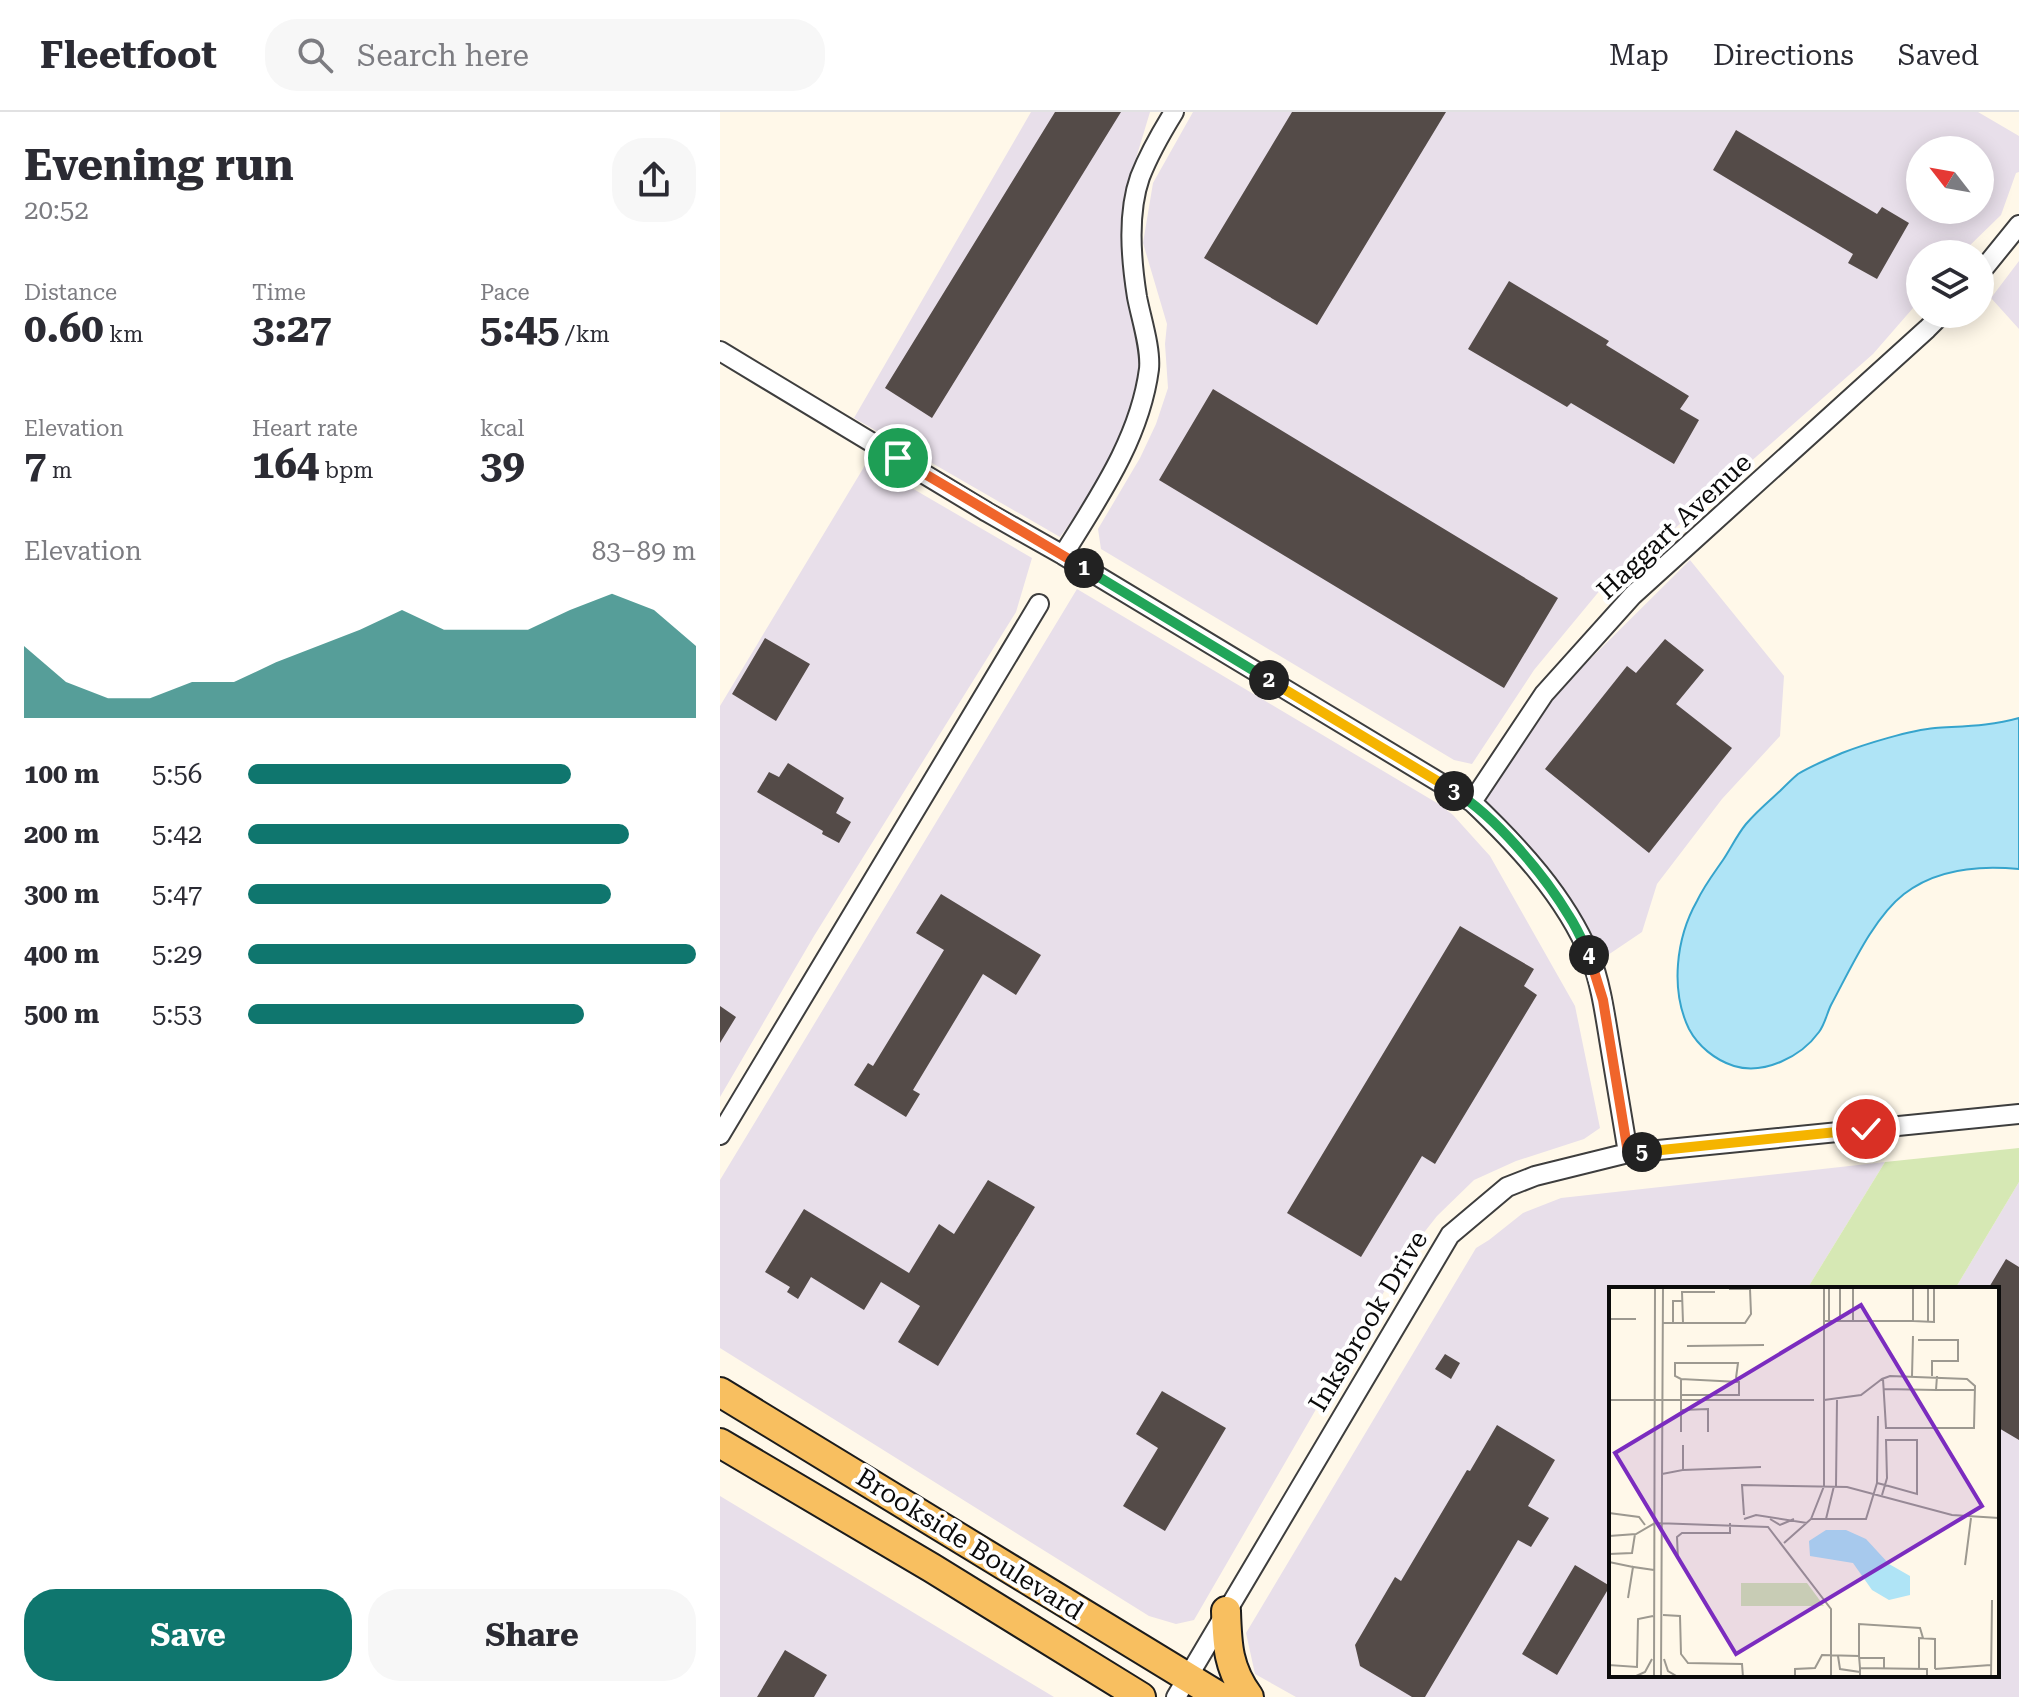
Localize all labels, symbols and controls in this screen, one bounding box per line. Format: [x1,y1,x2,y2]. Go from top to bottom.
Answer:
search box [265,19,825,91]
text: Fleetfoot [40,33,217,77]
icon: search [293,33,337,77]
text: Search here [357,38,529,73]
text: Map [1609,39,1669,72]
text: Directions [1713,39,1854,72]
text: Saved [1898,39,1979,72]
north arrow [1906,136,1994,224]
map controls [1906,136,1994,328]
button: share [612,138,696,222]
text: Evening run [24,139,294,191]
text: 20:52 [24,195,89,225]
button: layers [1906,240,1994,328]
text: Distance [24,280,117,305]
text: Time [252,280,306,305]
text: Pace [480,280,530,305]
text: 0.60 [24,305,104,352]
text: 3:27 [252,305,332,352]
text: 5:45 [480,305,560,352]
text: km [104,322,143,347]
text: /km [560,322,610,347]
text: Elevation [24,416,124,441]
text: Heart rate [252,416,358,441]
text: kcal [480,416,524,441]
pin [864,424,932,492]
icon: arrive [876,436,920,480]
text: 7 [24,441,46,488]
text: 164 [252,441,319,488]
text: 39 [480,441,525,488]
street label: Haggart Avenue [1591,447,1757,605]
text: m [46,458,72,483]
text: bpm [319,458,373,483]
text: Elevation [24,536,142,566]
text: 83–89 m [592,536,696,566]
pin: 1 [1064,548,1104,588]
text: 1 [1078,555,1090,580]
pin: 2 [1249,660,1289,700]
text: 2 [1263,667,1275,692]
text: 100 m [24,759,99,789]
text: 5:56 [152,759,202,789]
pin: 3 [1434,771,1474,811]
text: 3 [1448,778,1460,803]
text: 200 m [24,819,99,849]
text: 5:42 [152,819,202,849]
text: 300 m [24,879,99,909]
text: 5:47 [152,879,202,909]
pin: 4 [1569,935,1609,975]
text: 400 m [24,939,99,969]
text: 5:29 [152,939,202,969]
text: 4 [1583,942,1595,967]
text: 500 m [24,999,99,1029]
text: 5:53 [152,999,202,1029]
pin [1832,1095,1900,1163]
icon: check [1844,1107,1888,1151]
pin: 5 [1622,1132,1662,1172]
text: 5 [1636,1139,1648,1164]
street label: Inksbrook Drive [1302,1226,1434,1416]
inset map [1609,1287,1999,1677]
street label: Brookside Boulevard [851,1462,1089,1626]
button: Save [24,1589,352,1681]
button: Share [368,1589,696,1681]

